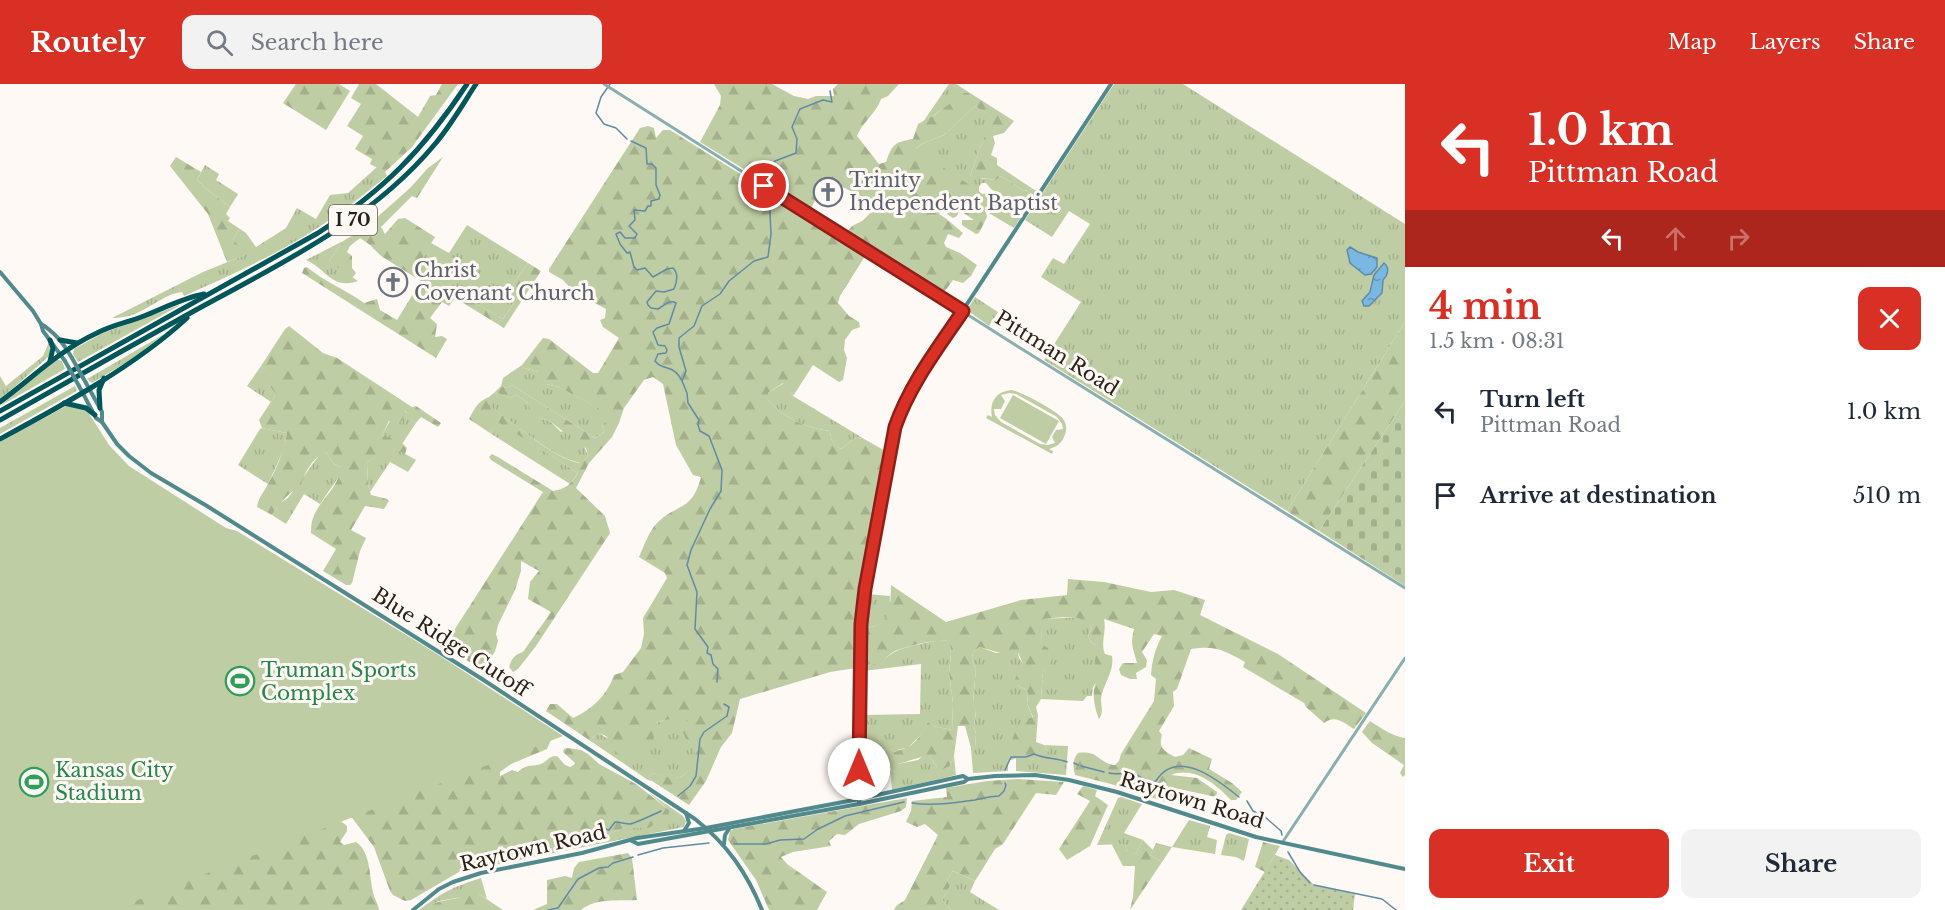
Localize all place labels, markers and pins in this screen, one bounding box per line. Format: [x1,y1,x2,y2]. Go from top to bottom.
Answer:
pin [738,160,789,211]
place label: Trinity Independent Baptist [849,168,1058,215]
church icon: Trinity Independent Baptist [812,176,844,208]
place label: Christ Covenant Church [414,258,595,305]
church icon: Christ Covenant Church [377,266,409,298]
place label: Truman Sports Complex [261,658,416,705]
sports icon: Truman Sports Complex [224,665,256,697]
place label: Kansas City Stadium [55,758,174,805]
sports icon: Kansas City Stadium [18,766,50,798]

